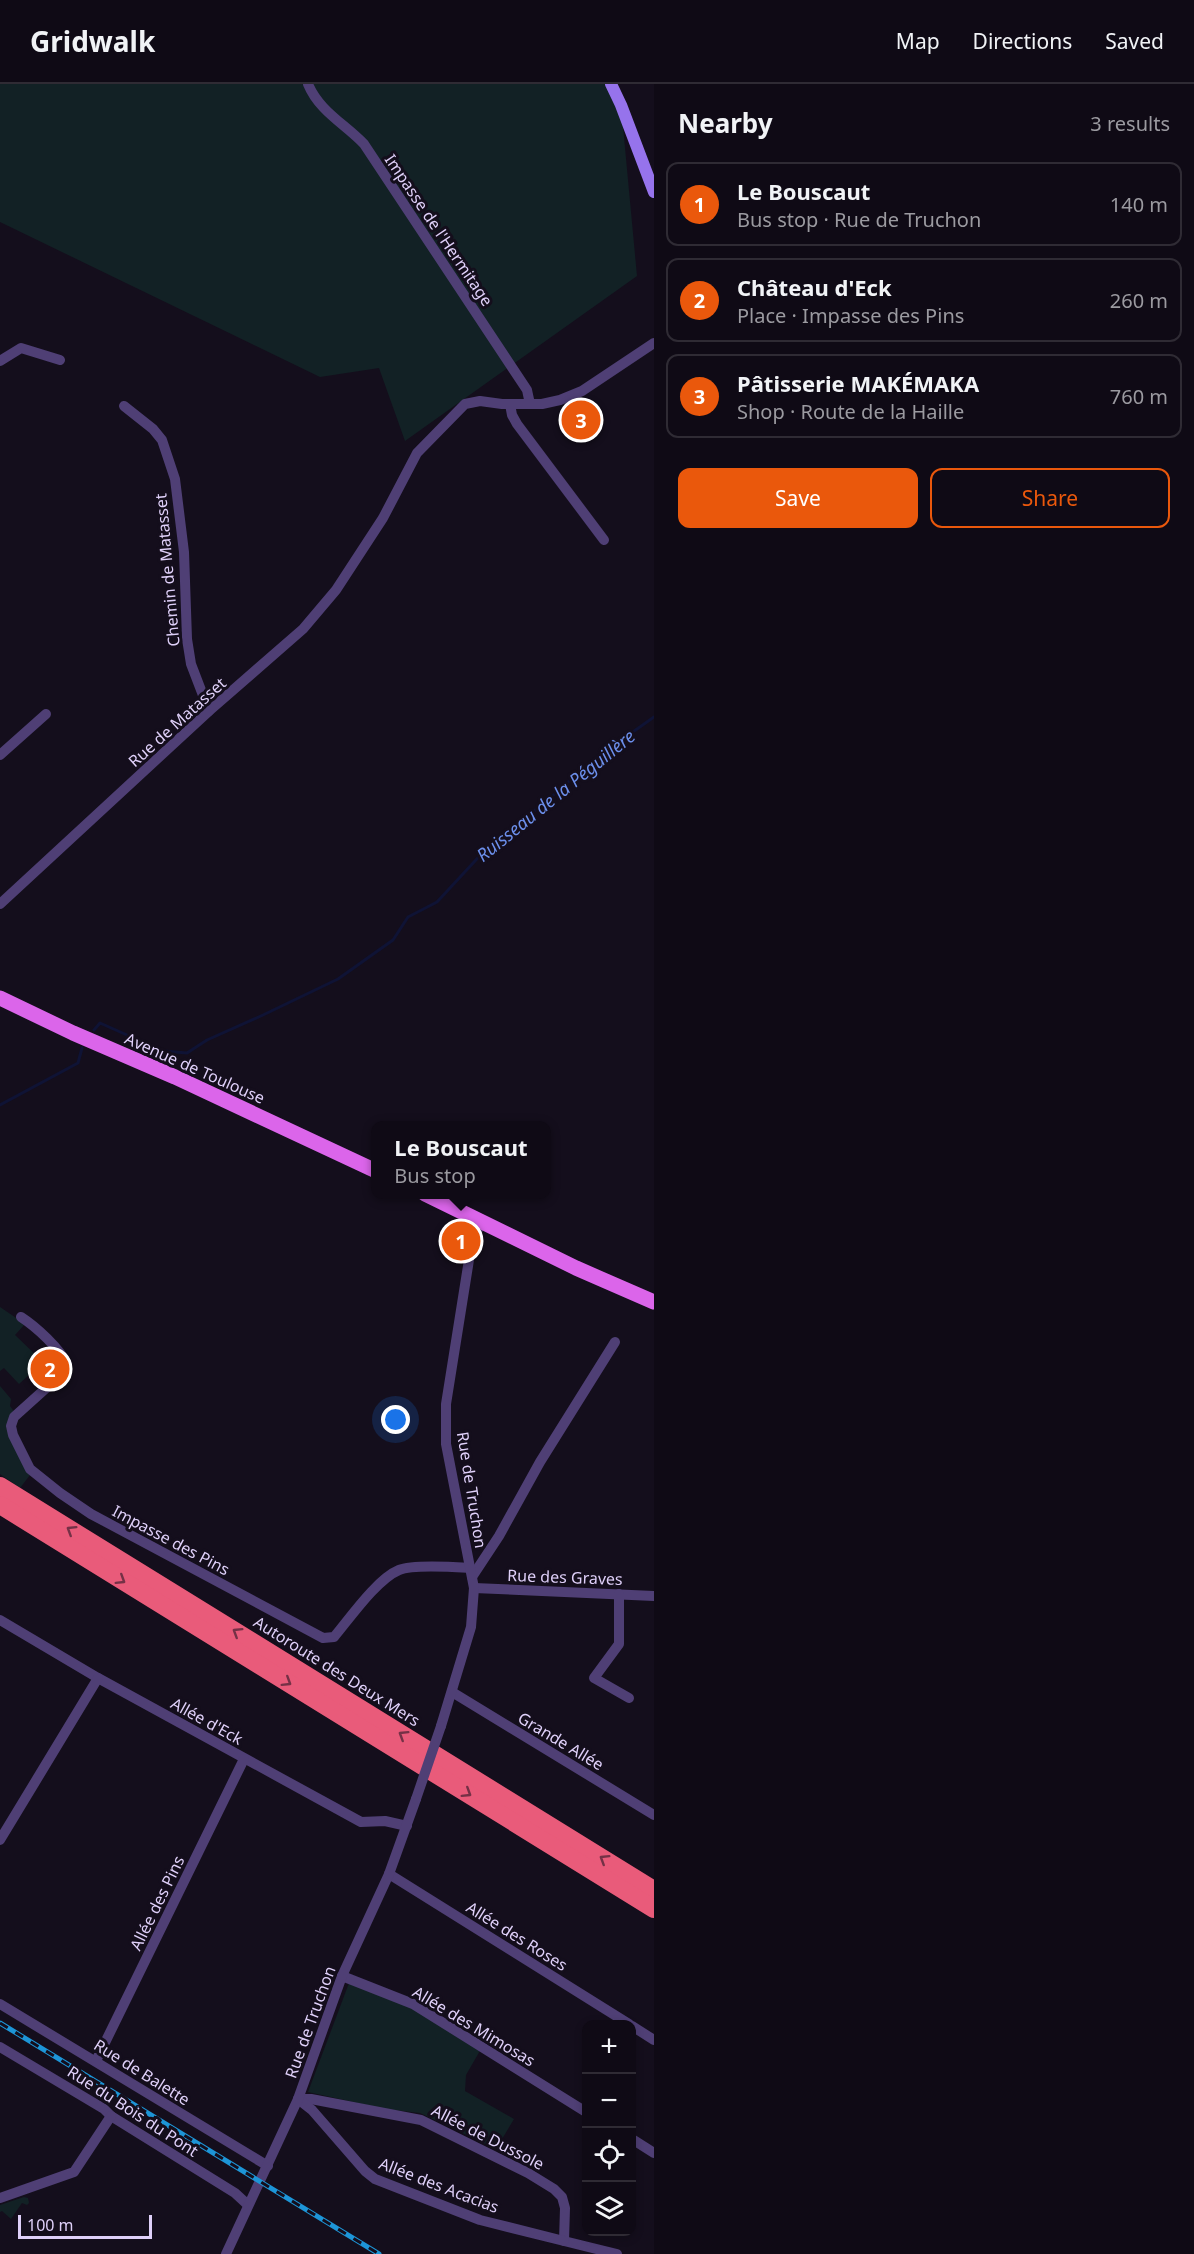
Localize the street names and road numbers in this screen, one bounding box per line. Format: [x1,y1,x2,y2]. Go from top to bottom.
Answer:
street label: Impasse de l'Hermitage [380,150,498,310]
street label: Chemin de Matasset [149,492,185,647]
street label: Rue de Matasset [123,672,231,772]
street label: Avenue de Toulouse [122,1027,268,1109]
street label: Rue de Truchon [452,1430,492,1550]
street label: Impasse des Pins [109,1500,233,1580]
street label: Rue des Graves [507,1564,623,1590]
street label: Autoroute des Deux Mers [250,1611,424,1731]
street label: Allée d'Eck [167,1692,247,1750]
street label: Grande Allée [514,1707,608,1775]
street label: Allée des Pins [125,1852,189,1954]
street label: Allée des Roses [462,1896,572,1976]
street label: Rue de Truchon [280,1963,340,2081]
street label: Allée des Mimosas [409,1981,539,2071]
street label: Rue de Balette [90,2034,194,2110]
street label: Rue du Bois du Pont [63,2060,203,2162]
street label: Allée de Dussole [428,2099,548,2175]
street label: Allée des Acacias [376,2152,502,2218]

